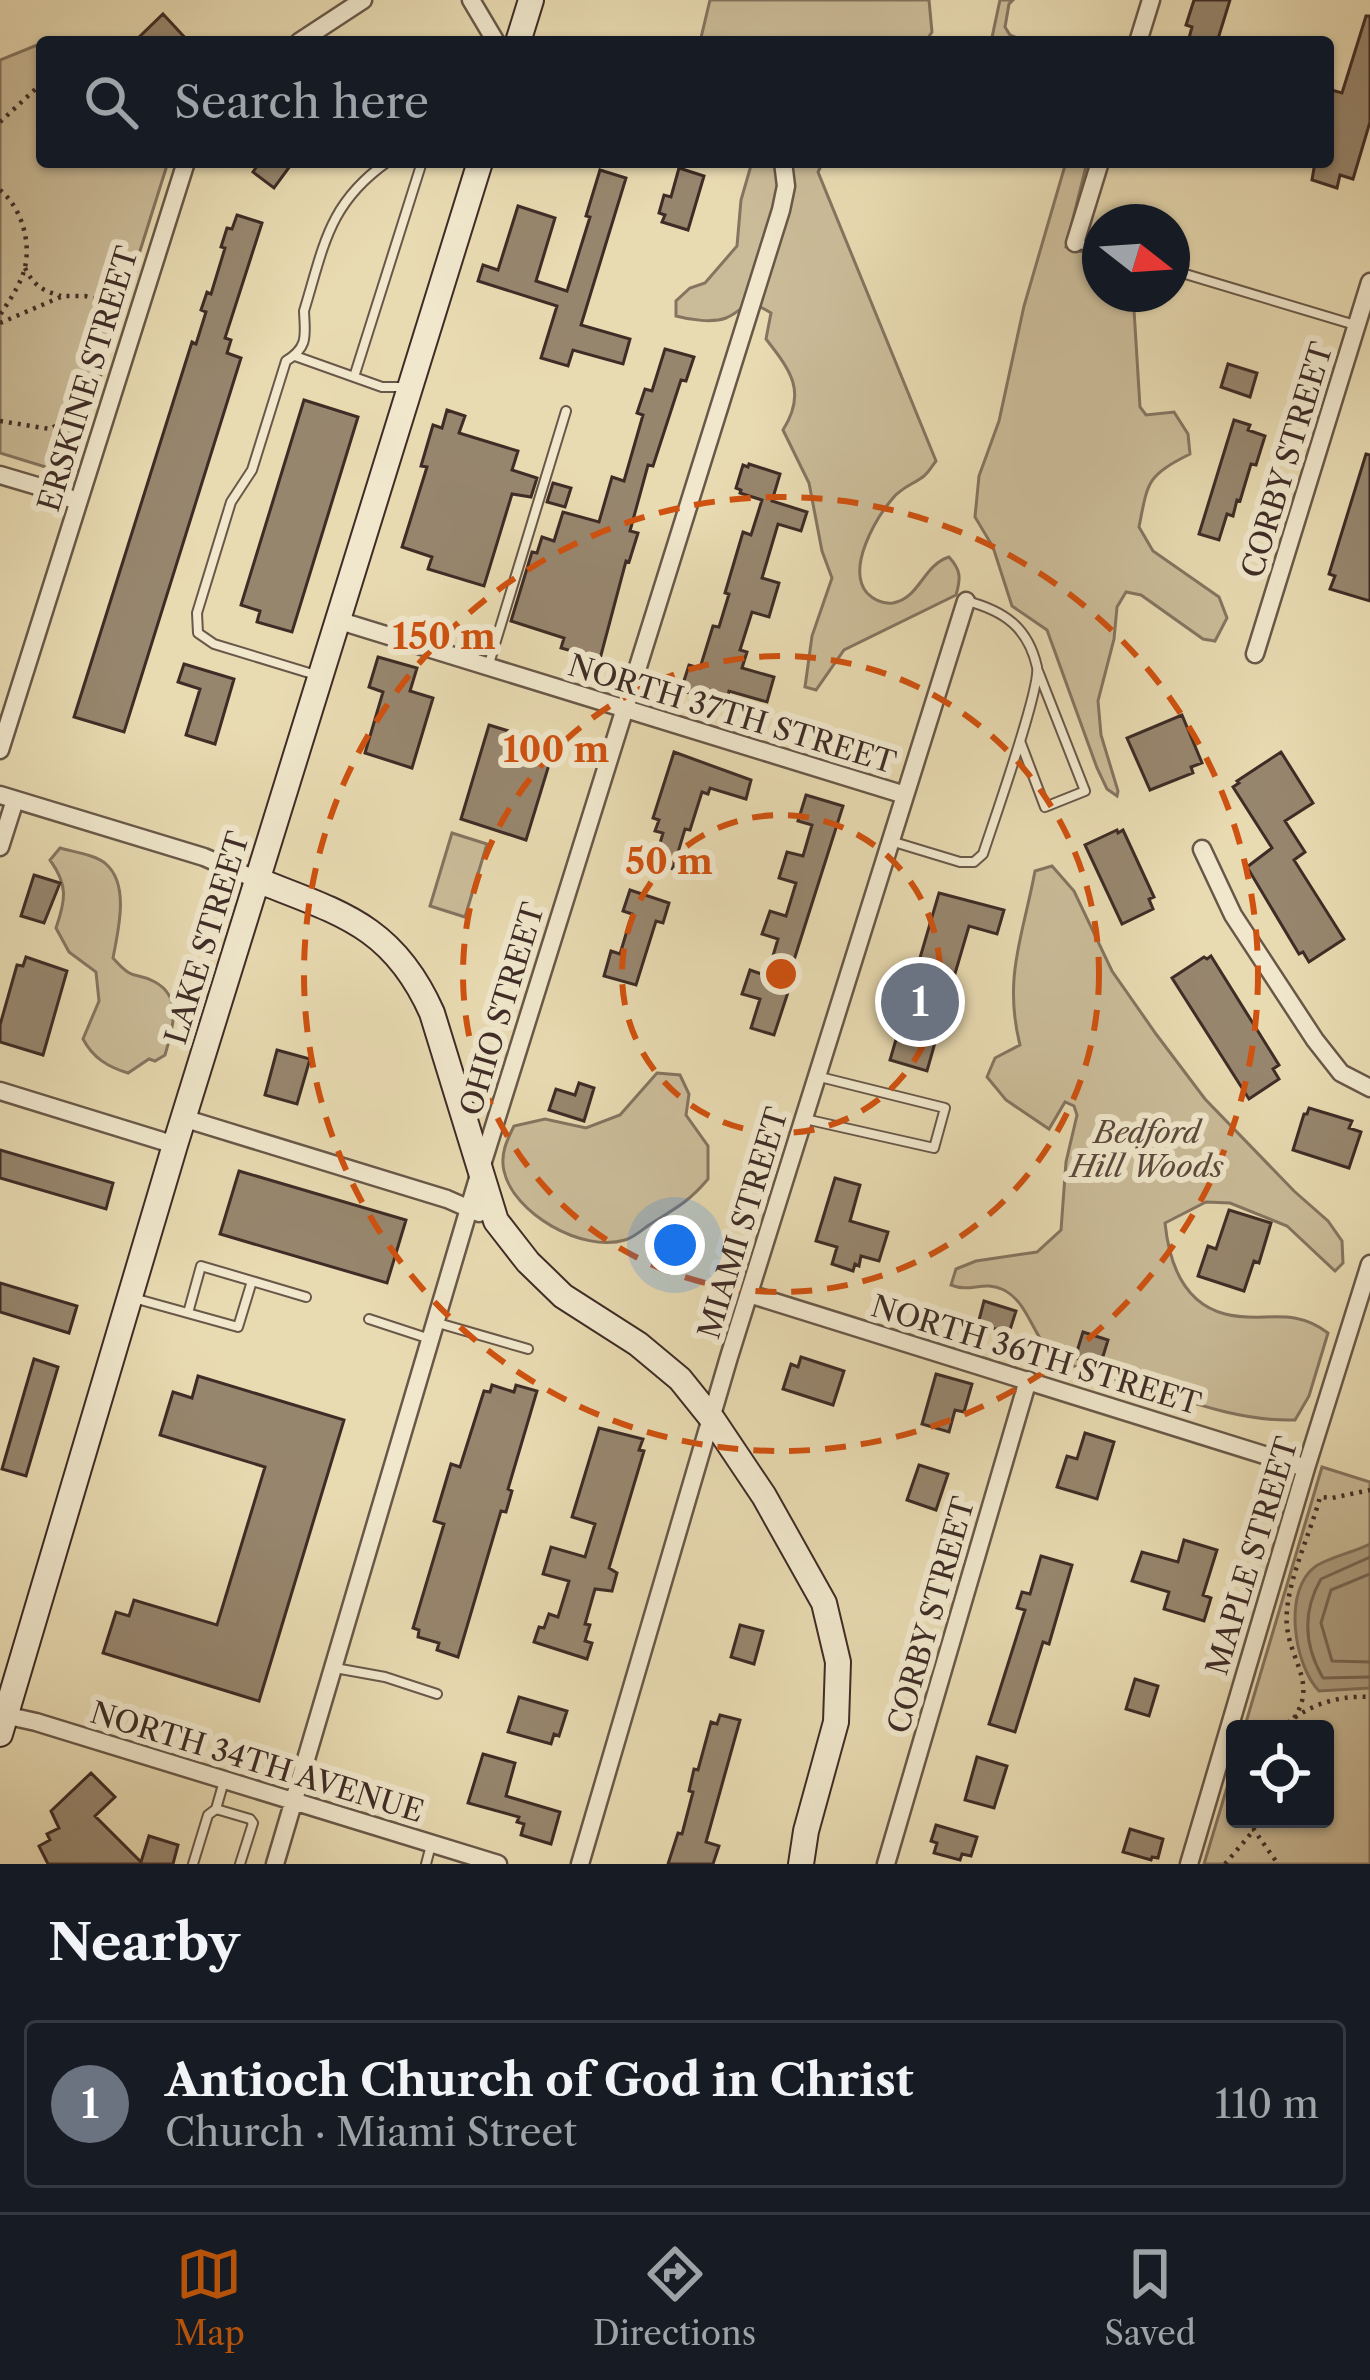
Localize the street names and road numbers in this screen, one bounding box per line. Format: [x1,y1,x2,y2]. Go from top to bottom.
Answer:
street label: ERSKINE STREET [30,242,146,516]
street label: CORBY STREET [1234,337,1341,582]
street label: NORTH 37TH STREET [564,647,901,782]
street label: LAKE STREET [157,827,257,1049]
street label: OHIO STREET [452,898,552,1120]
street label: MIAMI STREET [690,1103,796,1343]
street label: NORTH 36TH STREET [867,1287,1206,1423]
street label: MAPLE STREET [1198,1432,1306,1679]
street label: CORBY STREET [880,1492,983,1737]
street label: NORTH 34TH AVENUE [86,1694,428,1830]

